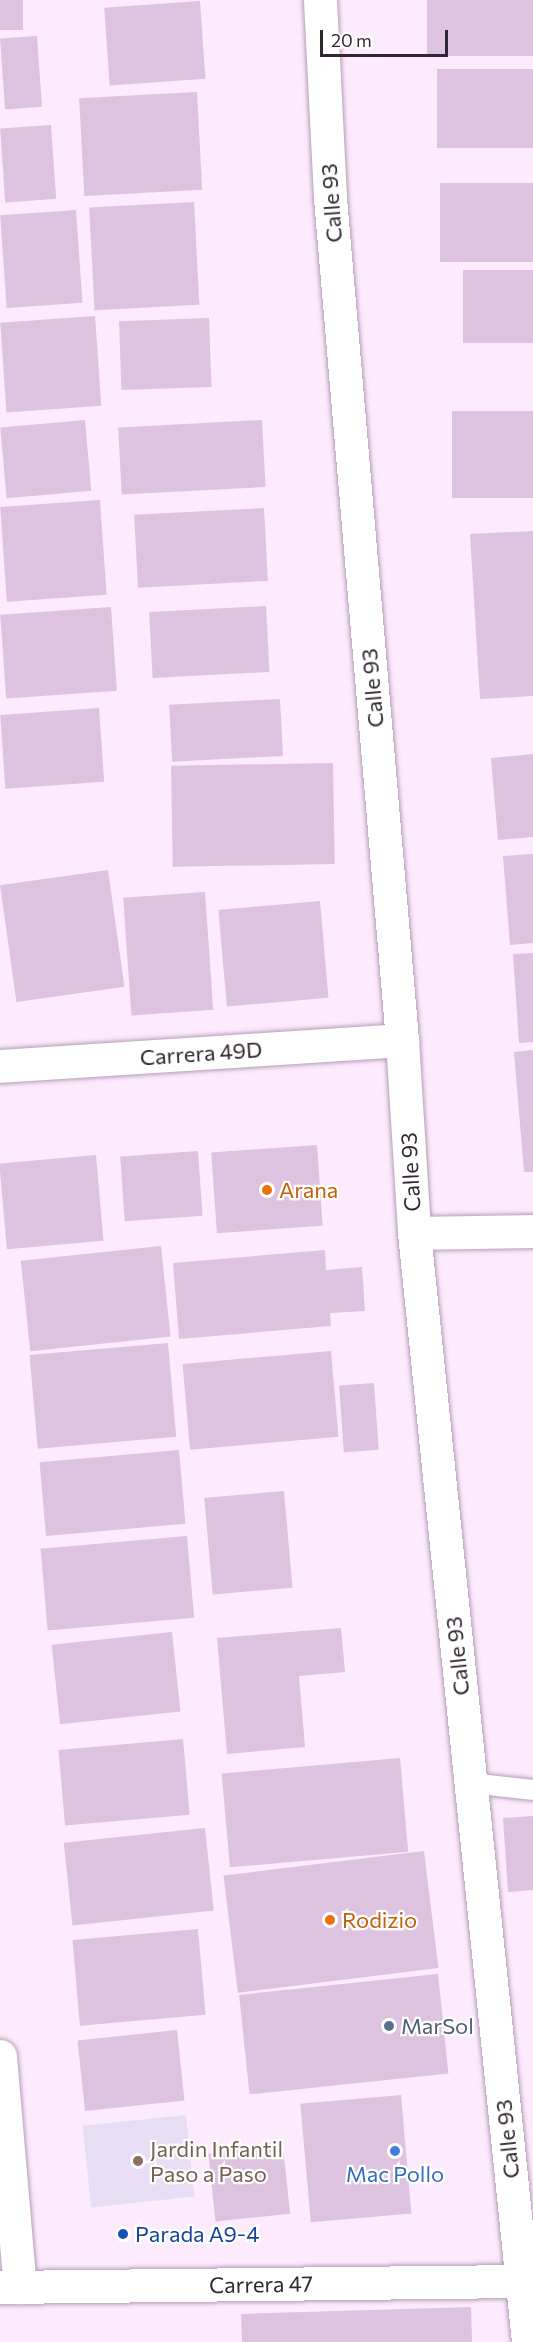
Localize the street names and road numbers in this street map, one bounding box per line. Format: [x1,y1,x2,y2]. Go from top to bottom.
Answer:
street label: Calle 93 [315,162,347,244]
street label: Calle 93 [355,647,389,729]
street label: Carrera 49D [139,1036,263,1070]
street label: Calle 93 [395,1132,425,1212]
street label: Calle 93 [440,1615,474,1697]
street label: Calle 93 [490,2098,524,2180]
street label: Carrera 47 [209,2270,313,2298]

